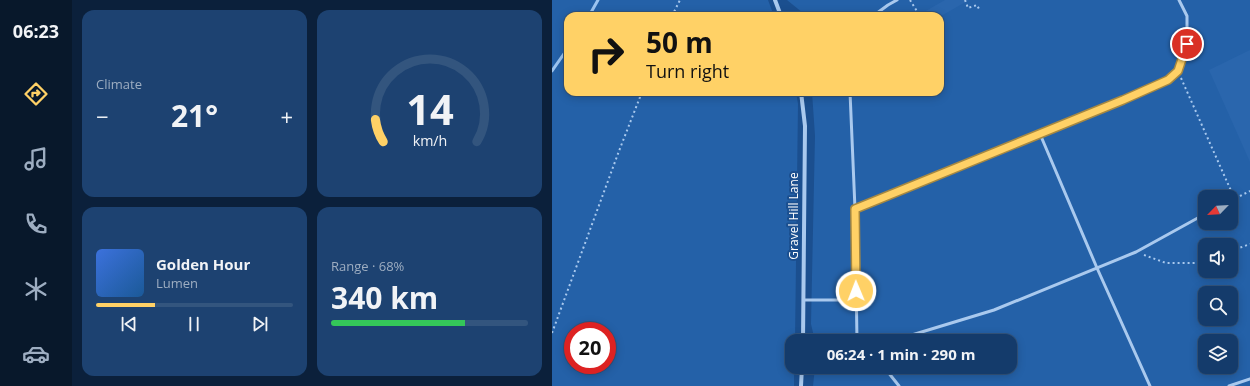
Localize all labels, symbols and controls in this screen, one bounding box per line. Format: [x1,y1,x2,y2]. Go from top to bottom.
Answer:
text: 06:23 [13,19,59,43]
text: 50 m [646,23,713,61]
pin [1170,27,1204,61]
icon: right [580,28,632,80]
icon: arrive [1176,33,1198,55]
text: Turn right [646,59,729,83]
text: Climate [96,75,142,93]
icon: directions [22,80,50,108]
text: 14 [406,80,453,136]
text: 21° [171,95,218,136]
text: − [96,101,109,131]
text: + [280,101,293,131]
text: km/h [412,130,447,149]
icon: music [22,145,50,173]
street label: Gravel Hill Lane [785,172,802,260]
north arrow [1198,190,1238,230]
map controls [1198,190,1238,374]
icon: phone [22,210,50,238]
button: sound [1198,238,1238,278]
text: Golden Hour [156,254,250,274]
text: Range · 68% [331,257,404,275]
position arrow [835,270,877,312]
text: Lumen [156,274,198,292]
icon: climate [22,275,50,303]
text: 340 km [331,277,438,318]
button: search [1198,286,1238,326]
icon: previous [118,313,140,335]
icon: pause [183,313,205,335]
icon: next [249,313,271,335]
speed limit sign: 20 [564,322,616,374]
button: layers [1198,334,1238,374]
icon: car [22,340,50,368]
text: 06:24 · 1 min · 290 m [827,344,975,364]

